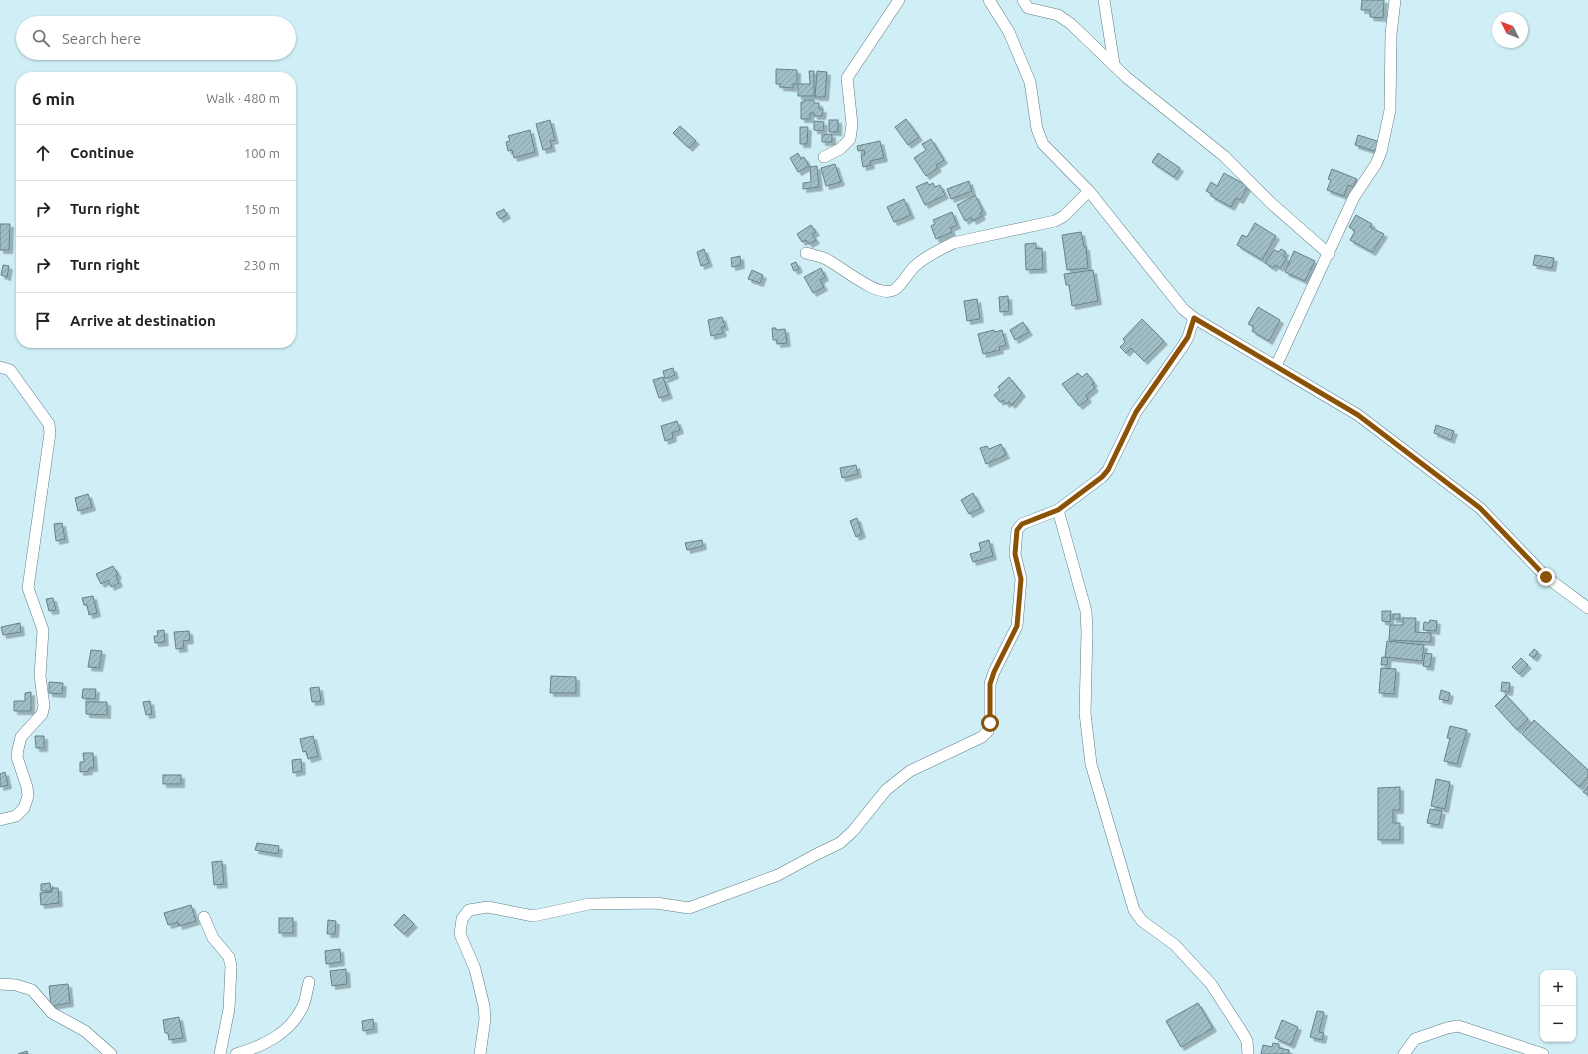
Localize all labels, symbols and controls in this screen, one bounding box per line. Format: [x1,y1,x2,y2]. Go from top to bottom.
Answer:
north arrow [1492,12,1528,48]
search box [16,16,296,60]
icon: search [30,27,52,49]
text: Search here [62,30,141,47]
text: 6 min [32,89,75,108]
text: Walk · 480 m [206,91,280,105]
icon: ahead [32,142,54,164]
text: Continue [70,144,134,161]
text: 100 m [244,146,280,160]
icon: right [32,198,54,220]
text: Turn right [70,200,140,217]
text: 150 m [244,202,280,216]
icon: right [32,254,54,276]
text: Turn right [70,256,140,273]
text: 230 m [244,258,280,272]
icon: arrive [32,310,54,332]
text: Arrive at destination [70,312,216,329]
route end [1537,568,1555,586]
route start [981,714,999,732]
map controls [1540,970,1576,1042]
button: + [1540,970,1576,1006]
button: − [1540,1006,1576,1042]

